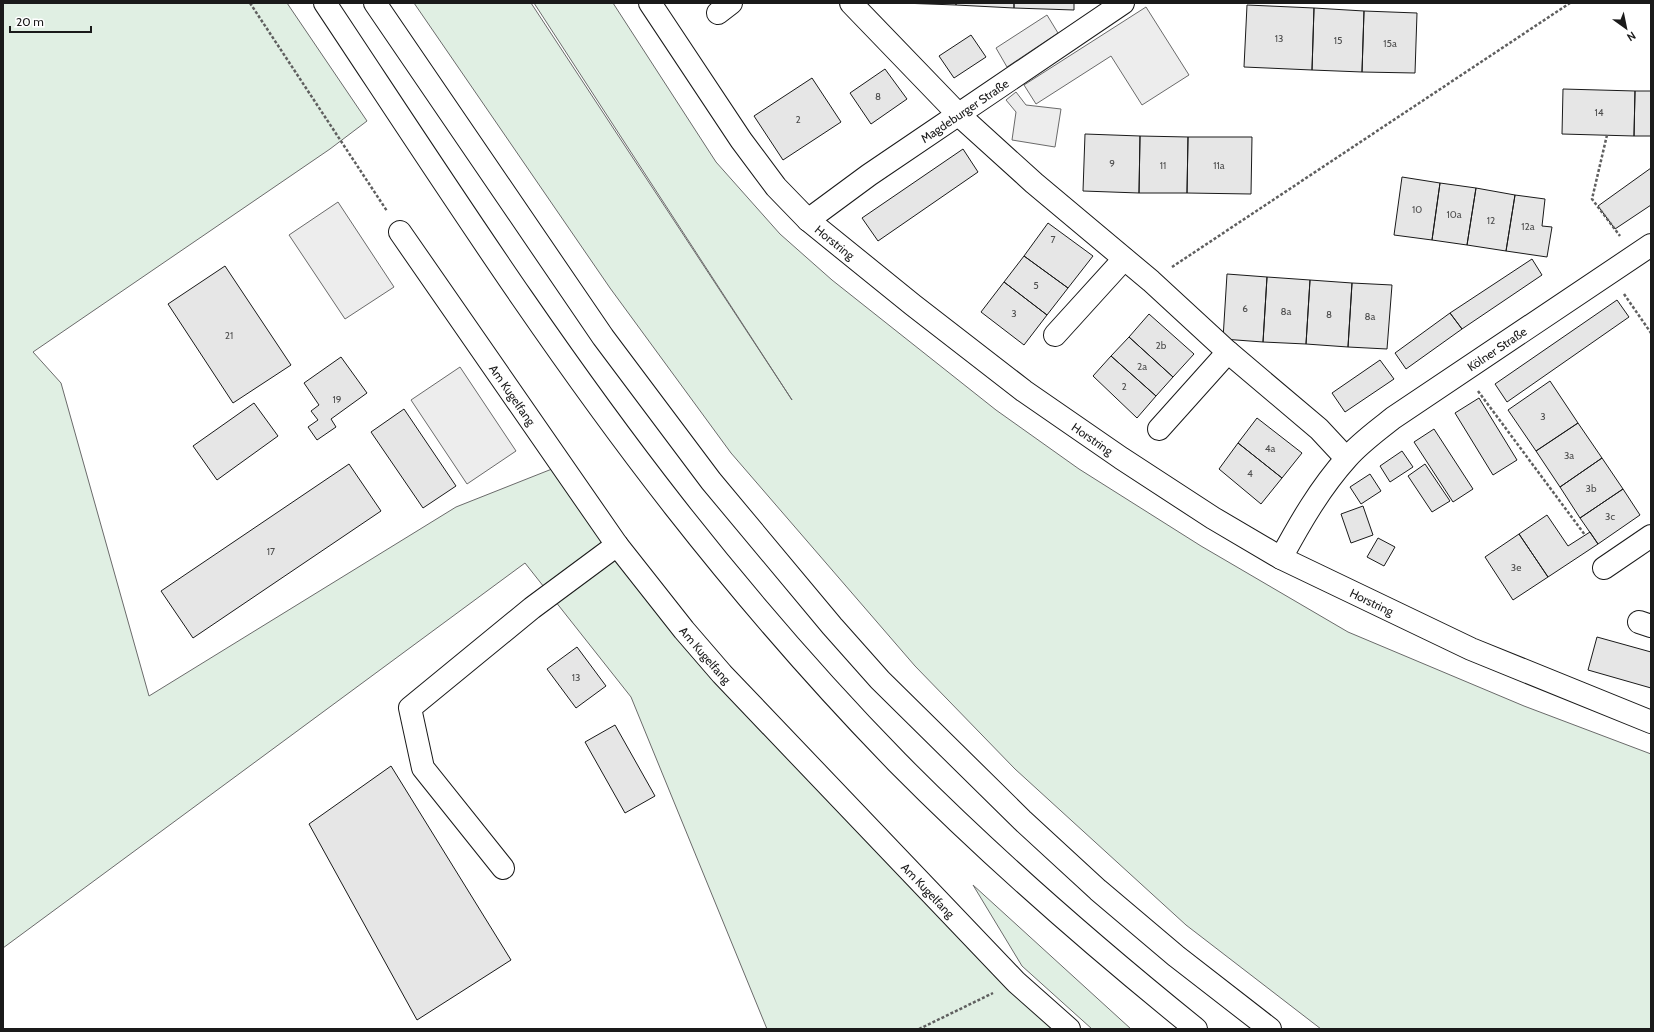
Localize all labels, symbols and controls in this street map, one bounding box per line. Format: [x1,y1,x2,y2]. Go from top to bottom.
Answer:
scale bar [10,8,91,34]
north arrow [1606,8,1646,48]
text: 20 m [16,14,44,29]
text: N [1624,28,1639,44]
house number: 13 [1275,32,1283,45]
house number: 15 [1334,34,1342,47]
house number: 15a [1383,37,1397,50]
street label: Magdeburger Straße [918,75,1011,145]
house number: 8 [875,90,881,103]
house number: 14 [1594,106,1604,119]
house number: 2 [795,113,801,126]
house number: 9 [1109,157,1115,170]
house number: 11 [1160,159,1166,172]
house number: 11a [1213,159,1225,172]
house number: 10 [1412,203,1422,216]
house number: 10a [1446,208,1462,221]
house number: 12 [1487,214,1495,227]
house number: 12a [1521,220,1535,233]
street label: Horstring [812,221,859,263]
house number: 7 [1050,233,1056,246]
house number: 5 [1033,279,1039,292]
house number: 6 [1242,302,1248,315]
house number: 8a [1281,305,1292,318]
house number: 3 [1011,307,1017,320]
house number: 8 [1326,308,1332,321]
house number: 8a [1365,310,1376,323]
street label: Kölner Straße [1464,323,1529,374]
house number: 21 [225,329,233,342]
house number: 2b [1156,339,1167,352]
house number: 2a [1137,360,1147,373]
street label: Am Kugelfang [486,361,540,429]
house number: 2 [1121,380,1127,393]
house number: 19 [333,393,342,406]
house number: 3 [1540,410,1546,423]
street label: Horstring [1069,419,1117,458]
house number: 4a [1265,442,1275,455]
house number: 3a [1564,449,1574,462]
house number: 4 [1247,467,1253,480]
house number: 3b [1586,482,1597,495]
house number: 3c [1605,510,1615,523]
house number: 17 [267,545,275,558]
house number: 3e [1511,561,1521,574]
street label: Horstring [1348,585,1397,619]
street label: Am Kugelfang [677,623,735,687]
house number: 13 [572,671,580,684]
street label: Am Kugelfang [898,859,959,922]

